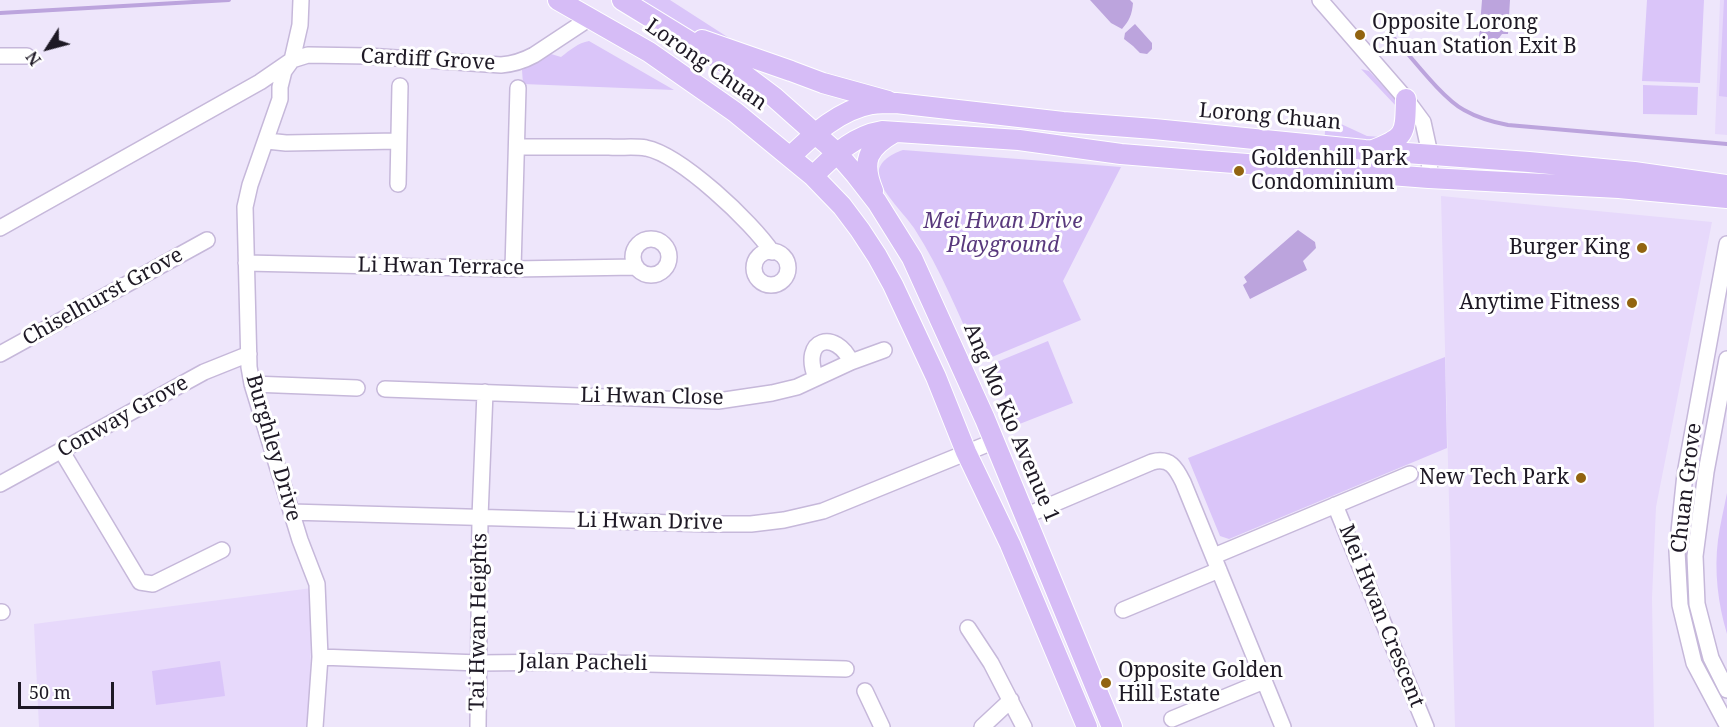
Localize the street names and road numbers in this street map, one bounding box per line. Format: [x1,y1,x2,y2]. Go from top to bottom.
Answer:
street label: Lorong Chuan [640,14,772,116]
street label: Cardiff Grove [360,44,496,76]
street label: Lorong Chuan [1198,98,1342,136]
street label: Chiselhurst Grove [18,242,188,352]
street label: Li Hwan Terrace [357,253,525,281]
street label: Ang Mo Kio Avenue 1 [958,320,1064,526]
street label: Conway Grove [53,371,193,463]
street label: Burghley Drive [240,372,306,524]
street label: Li Hwan Close [580,383,724,411]
street label: Chuan Grove [1667,422,1707,554]
street label: Li Hwan Drive [577,508,723,536]
street label: Mei Hwan Crescent [1333,521,1429,711]
street label: Tai Hwan Heights [465,533,493,711]
street label: Jalan Pacheli [518,649,648,677]

